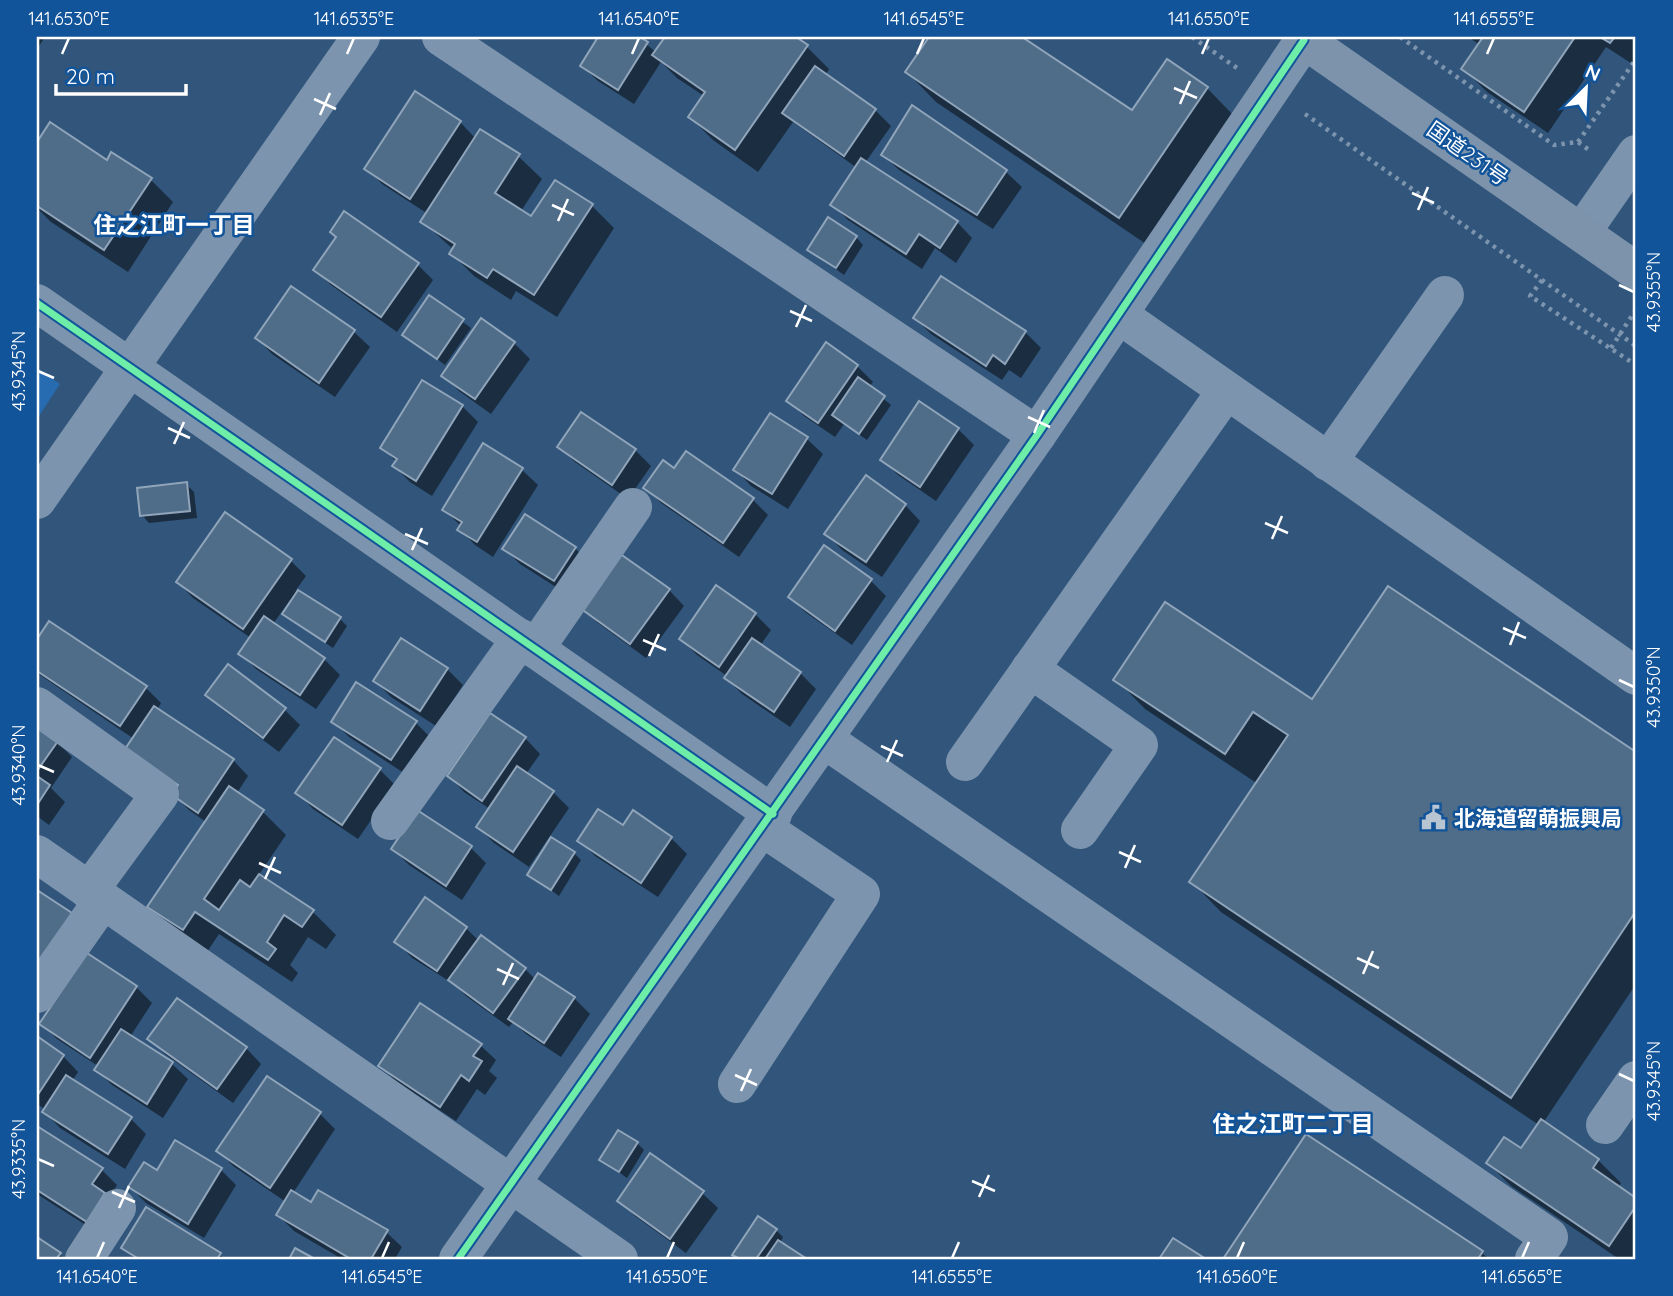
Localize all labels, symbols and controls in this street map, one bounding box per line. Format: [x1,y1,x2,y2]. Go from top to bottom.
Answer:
text: 141.6530°E [28,7,110,30]
text: 141.6535°E [314,7,394,30]
text: 141.6540°E [598,7,680,30]
text: 141.6545°E [884,7,964,30]
text: 141.6550°E [1168,7,1250,30]
text: 141.6555°E [1454,7,1534,30]
scale bar [56,52,186,96]
north arrow [1550,52,1620,122]
text: N [1582,59,1604,86]
text: 20 m [66,63,115,89]
street label: 国道231号 [1422,116,1514,190]
district label: 住之江町一丁目 [94,210,255,239]
text: 43.9355°N [1642,252,1665,332]
text: 43.9345°N [7,331,30,411]
text: 43.9350°N [1642,646,1665,728]
text: 43.9340°N [7,725,30,805]
public building icon: 北海道留萌振興局 [1420,804,1448,832]
place label: 北海道留萌振興局 [1454,805,1622,831]
text: 43.9345°N [1642,1041,1665,1121]
district label: 住之江町二丁目 [1213,1109,1374,1138]
text: 43.9335°N [7,1119,30,1199]
text: 141.6540°E [56,1265,138,1288]
text: 141.6545°E [342,1265,422,1288]
text: 141.6550°E [626,1265,708,1288]
text: 141.6555°E [912,1265,992,1288]
text: 141.6560°E [1196,1265,1278,1288]
text: 141.6565°E [1482,1265,1562,1288]

